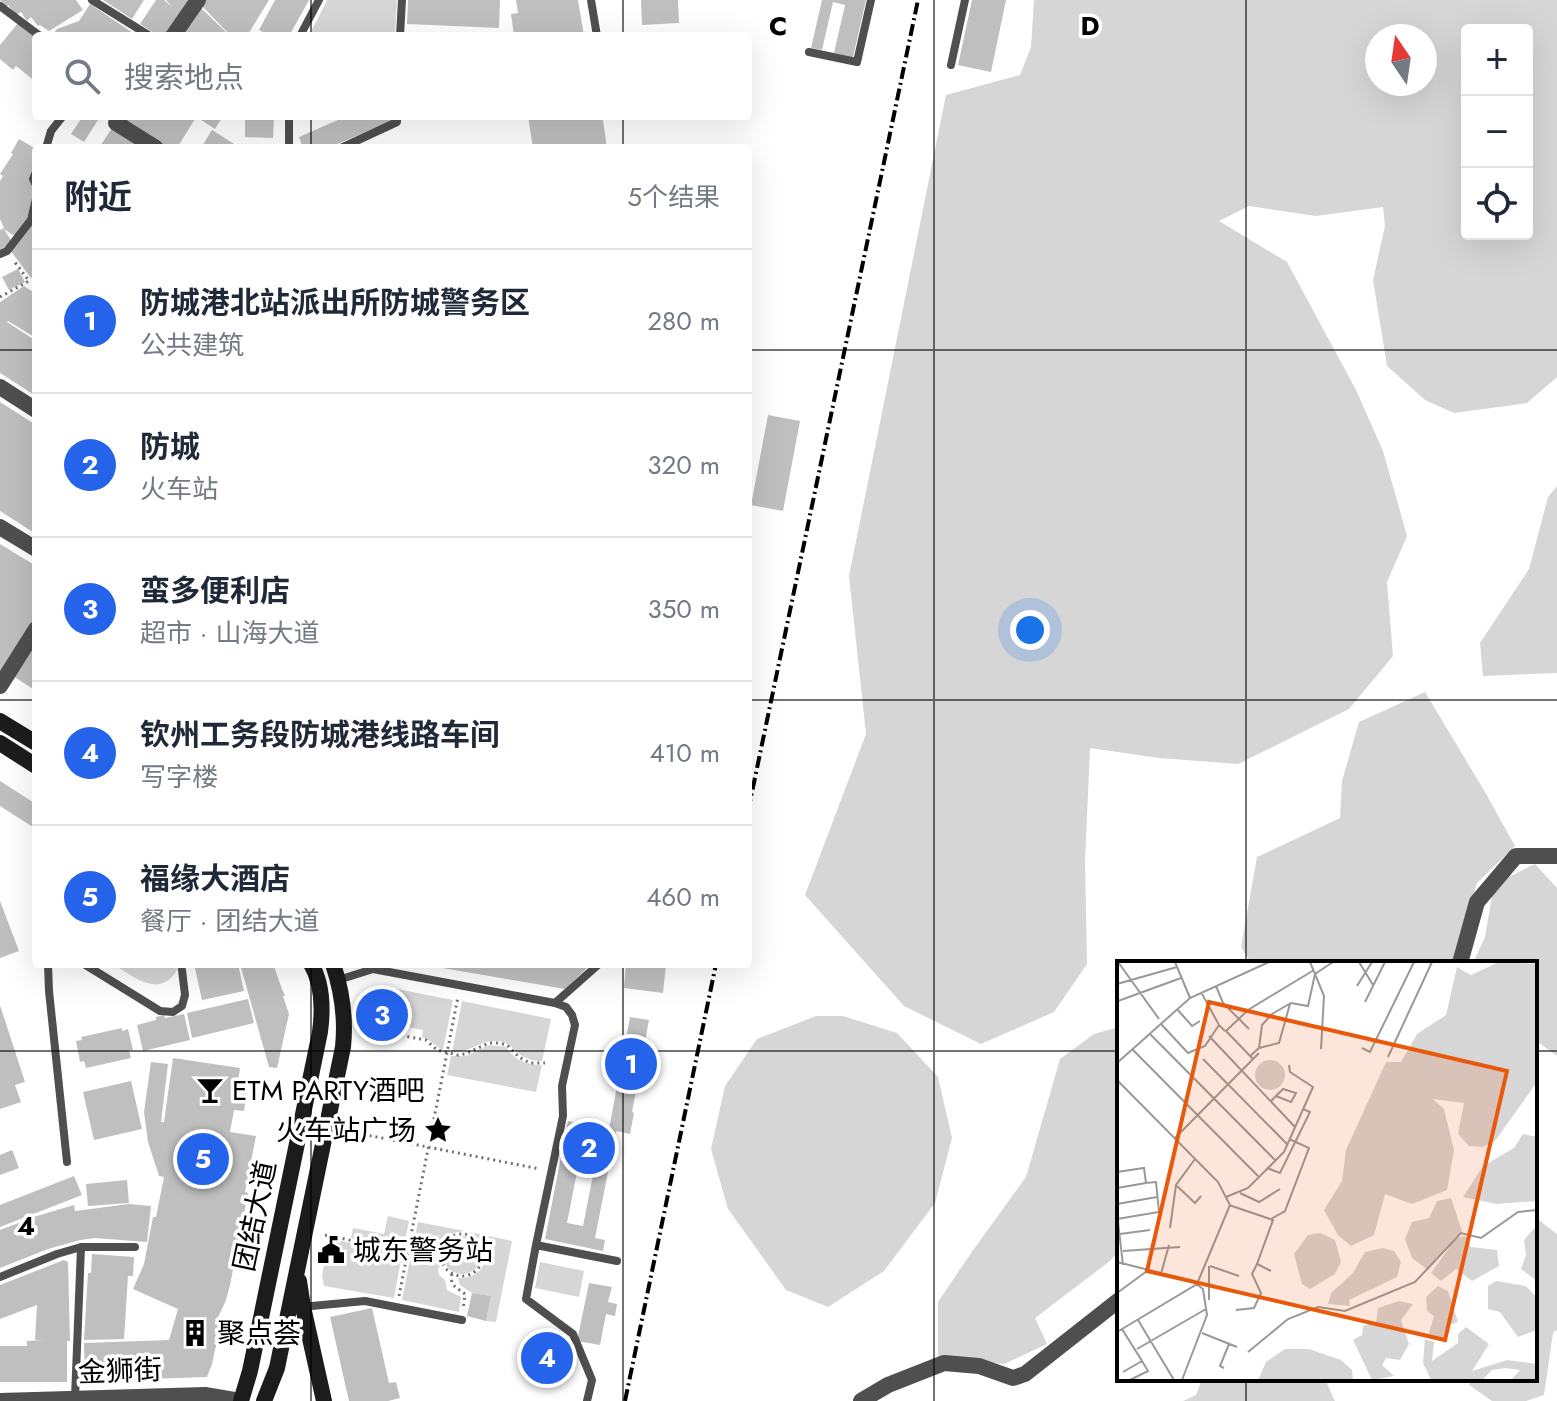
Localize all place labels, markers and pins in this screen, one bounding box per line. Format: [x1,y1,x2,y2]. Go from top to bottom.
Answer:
pin: 3 [356,985,408,1045]
pin: 1 [605,1034,657,1094]
place label: ETM PARTY酒吧 [232,1070,425,1111]
bar icon: ETM PARTY酒吧 [195,1075,225,1105]
place label: 火车站广场 [276,1110,416,1151]
place icon: 火车站广场 [423,1115,453,1145]
pin: 2 [563,1118,615,1178]
pin: 5 [177,1129,229,1189]
place label: 城东警务站 [353,1230,493,1271]
public building icon: 城东警务站 [316,1235,346,1265]
place label: 聚点荟 [217,1313,301,1354]
building icon: 聚点荟 [180,1318,210,1348]
pin: 4 [521,1328,573,1388]

